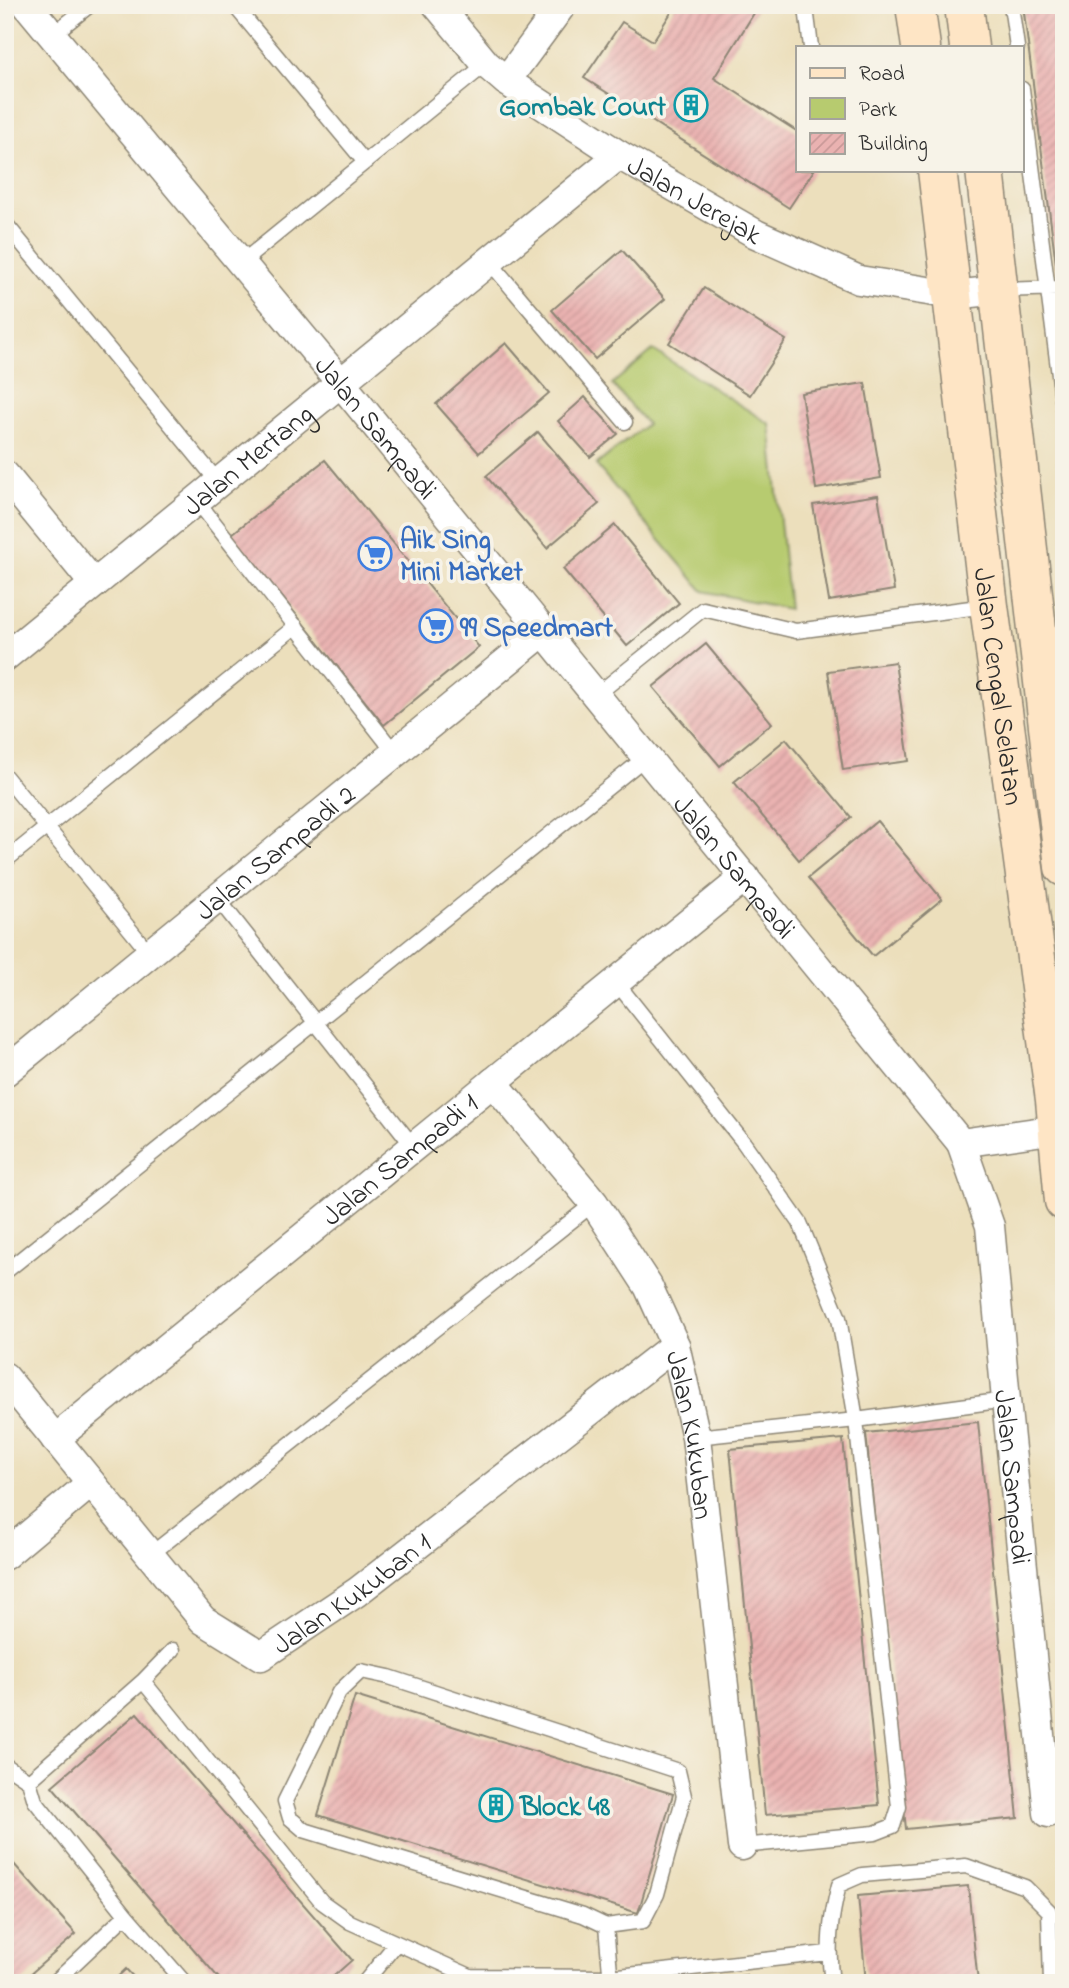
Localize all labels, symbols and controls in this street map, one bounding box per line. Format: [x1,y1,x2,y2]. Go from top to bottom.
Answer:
legend [796,46,1024,172]
text: Road [859,60,905,90]
building icon: Gombak Court [672,86,710,124]
place label: Gombak Court [499,88,667,129]
text: Park [859,96,898,126]
text: Building [858,130,928,162]
street label: Jalan Jerejak [618,147,769,258]
street label: Jalan Sampadi [303,348,445,510]
street label: Jalan Mertang [175,396,324,528]
place label: Aik Sing Mini Market [400,521,523,594]
supermarket icon: Aik Sing Mini Market [356,535,394,573]
street label: Jalan Cengal Selatan [961,565,1032,808]
supermarket icon: 99 Speedmart [417,607,455,645]
place label: 99 Speedmart [459,609,613,650]
street label: Jalan Sampadi 2 [188,776,366,932]
street label: Jalan Sampadi [661,787,804,949]
street label: Jalan Sampadi 1 [314,1085,489,1238]
street label: Jalan Kukuban [653,1347,722,1522]
street label: Jalan Sampadi [981,1388,1040,1567]
street label: Jalan Kukuban 1 [266,1524,442,1667]
building icon: Block 48 [477,1786,515,1824]
place label: Block 48 [518,1788,611,1829]

